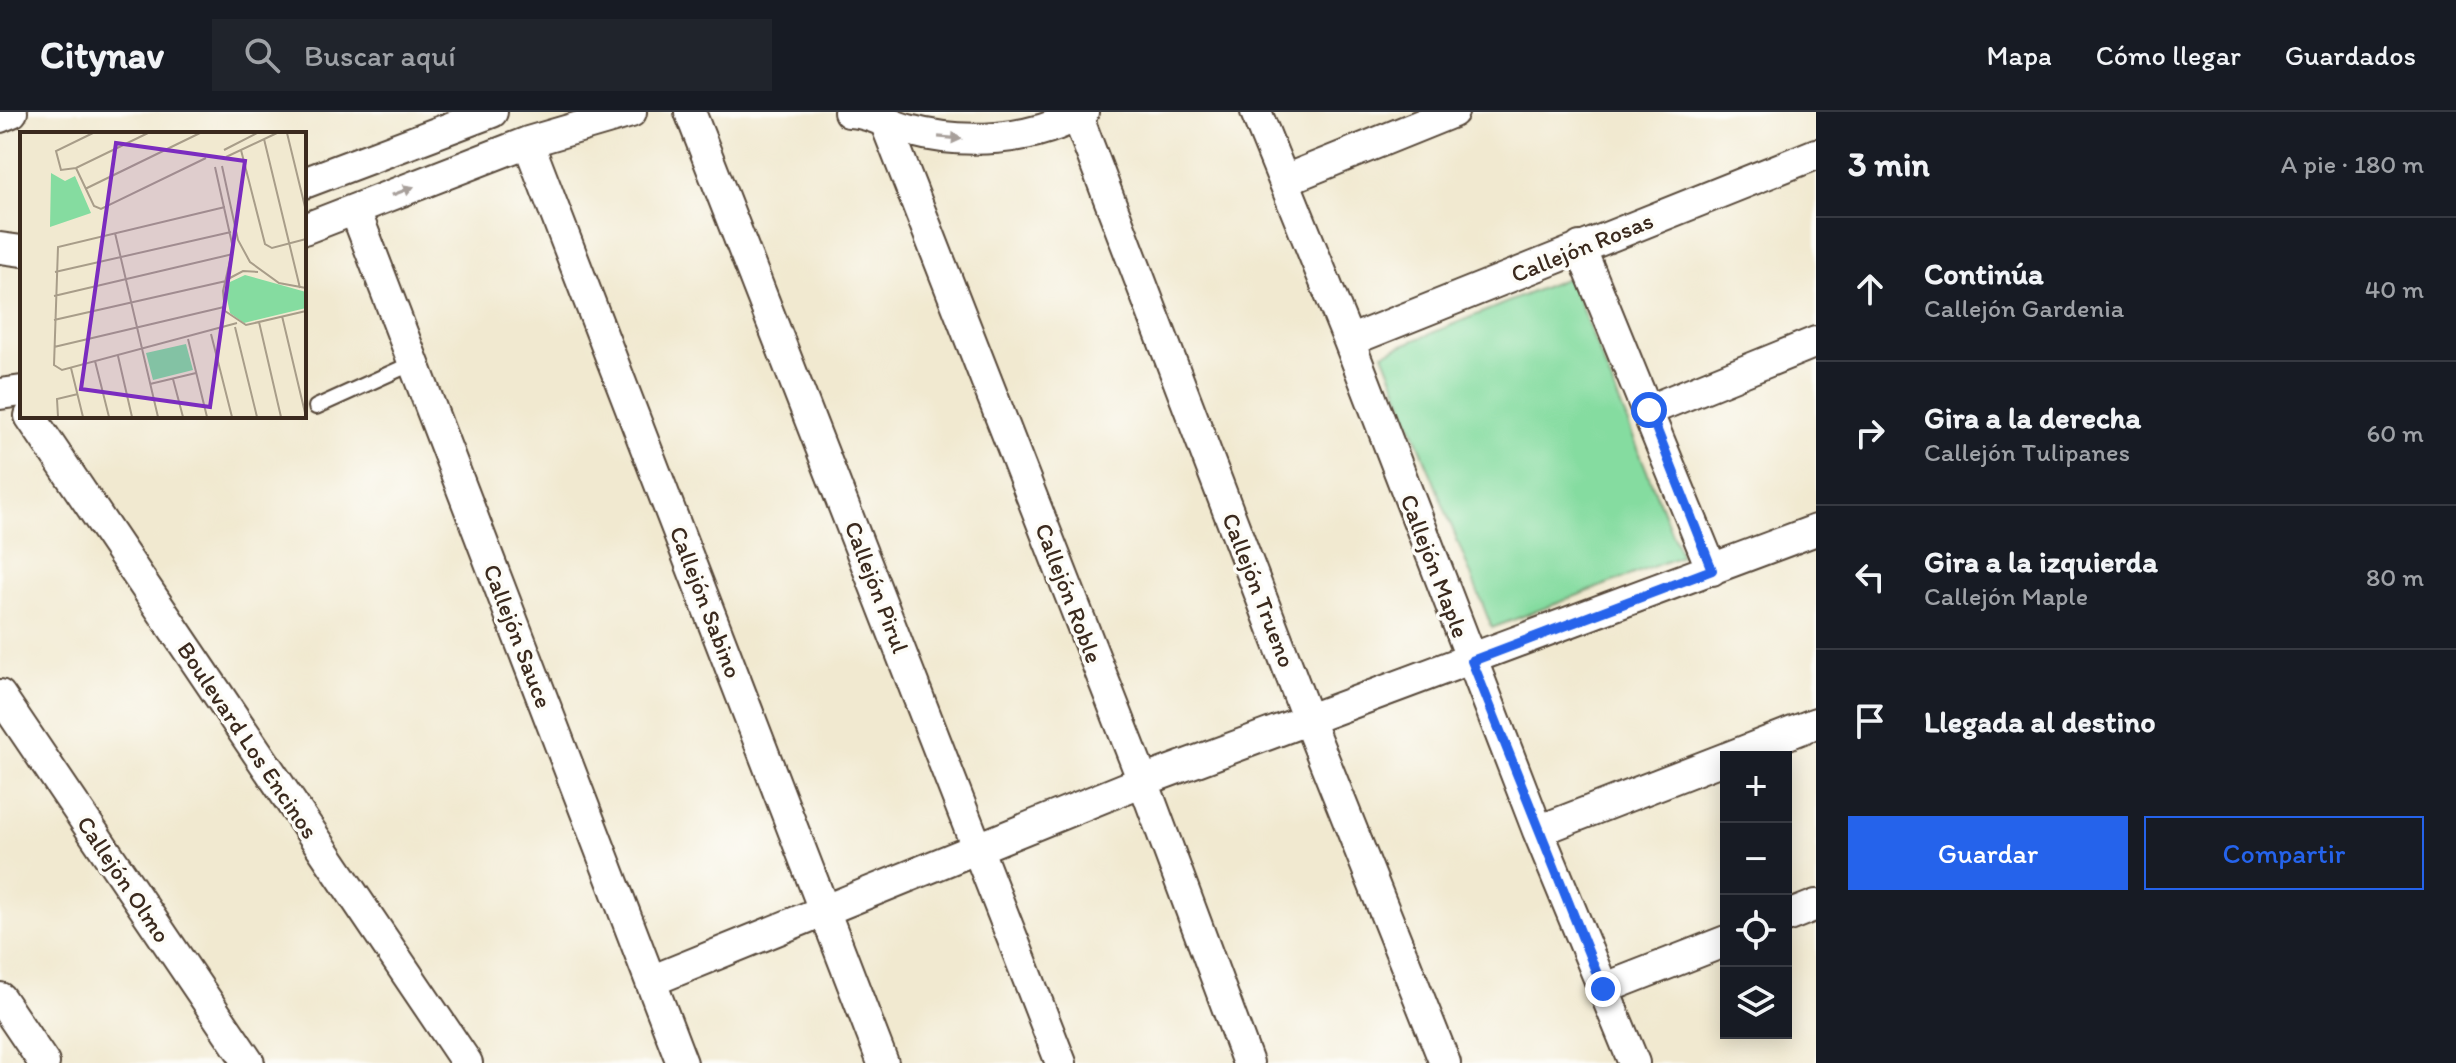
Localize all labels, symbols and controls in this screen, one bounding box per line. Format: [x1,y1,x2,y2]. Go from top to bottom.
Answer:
search box [212,19,772,91]
text: Citynav [40,32,164,78]
icon: search [240,33,284,77]
text: Buscar aquí [304,37,456,74]
text: Mapa [1987,38,2052,72]
text: Cómo llegar [2096,38,2241,72]
text: Guardados [2285,38,2416,72]
one-way arrow [938,131,963,144]
inset map [20,132,306,418]
text: 3 min [1848,144,1930,185]
text: A pie · 180 m [2281,148,2424,180]
one-way arrow [391,184,415,197]
street label: Callejón Rosas [1507,205,1657,289]
text: Continúa [1924,255,2044,292]
icon: ahead [1848,267,1892,311]
text: 40 m [2365,273,2424,305]
text: Callejón Gardenia [1924,292,2124,324]
route start [1631,392,1667,428]
text: Gira a la derecha [1924,399,2141,436]
icon: right [1848,411,1892,455]
text: 60 m [2367,417,2424,449]
text: Callejón Tulipanes [1924,436,2130,468]
street label: Callejón Maple [1394,490,1476,642]
street label: Callejón Trueno [1216,509,1302,671]
street label: Callejón Pirul [839,517,916,657]
street label: Callejón Roble [1029,519,1109,667]
street label: Callejón Sabino [664,522,748,682]
text: Gira a la izquierda [1924,543,2158,580]
icon: left [1848,555,1892,599]
street label: Callejón Sauce [477,560,559,712]
text: 80 m [2366,561,2424,593]
text: Callejón Maple [1924,580,2088,612]
street label: Boulevard Los Encinos [171,636,325,844]
icon: arrive [1848,699,1892,743]
text: Llegada al destino [1924,703,2156,740]
map controls [1720,751,1792,1039]
button: + [1720,751,1792,823]
street label: Callejón Olmo [71,810,177,948]
button: Guardar [1848,816,2128,890]
button: Compartir [2144,816,2424,890]
button: − [1720,823,1792,895]
button: locate [1720,895,1792,967]
button: layers [1720,967,1792,1039]
route end [1585,971,1621,1007]

